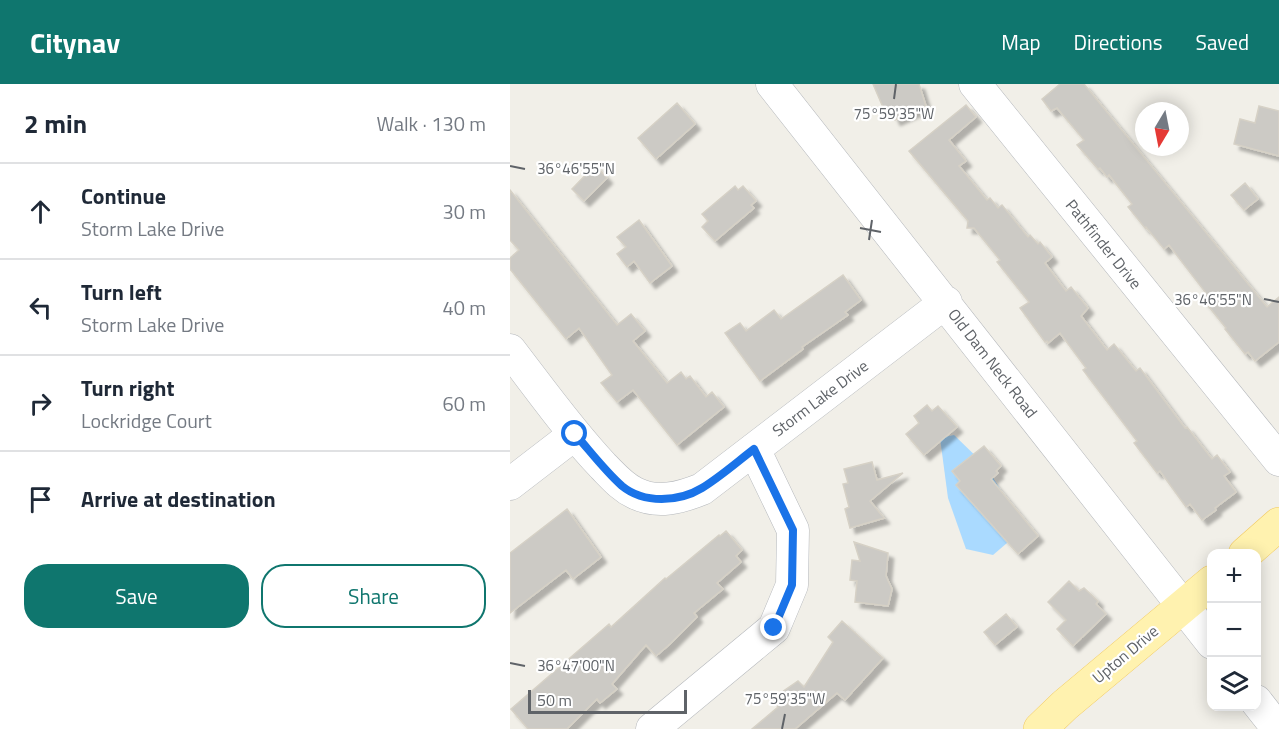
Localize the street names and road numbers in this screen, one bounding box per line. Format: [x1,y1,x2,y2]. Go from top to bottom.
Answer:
street label: Pathfinder Drive [1060,194,1148,294]
street label: Old Dam Neck Road [943,303,1043,423]
street label: Storm Lake Drive [767,354,873,442]
street label: Upton Drive [1087,619,1163,689]

